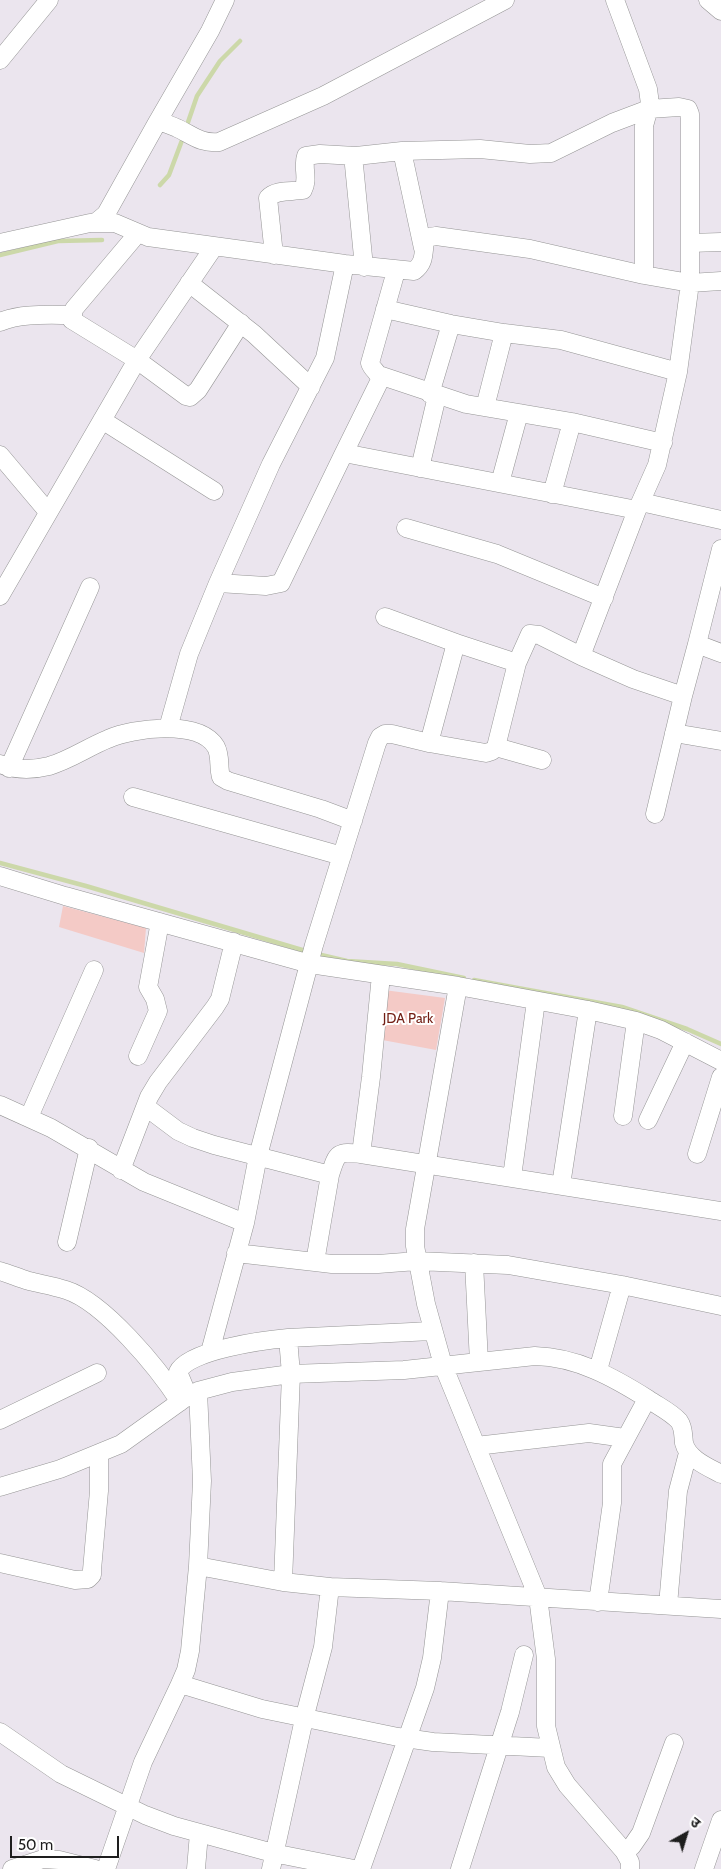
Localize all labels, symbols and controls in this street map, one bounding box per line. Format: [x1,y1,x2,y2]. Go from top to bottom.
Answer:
park label: JDA Park [383,1011,433,1027]
north arrow [661,1809,711,1859]
text: उ [687,1813,704,1832]
scale bar [12,1826,121,1858]
text: 50 m [18,1836,53,1854]

